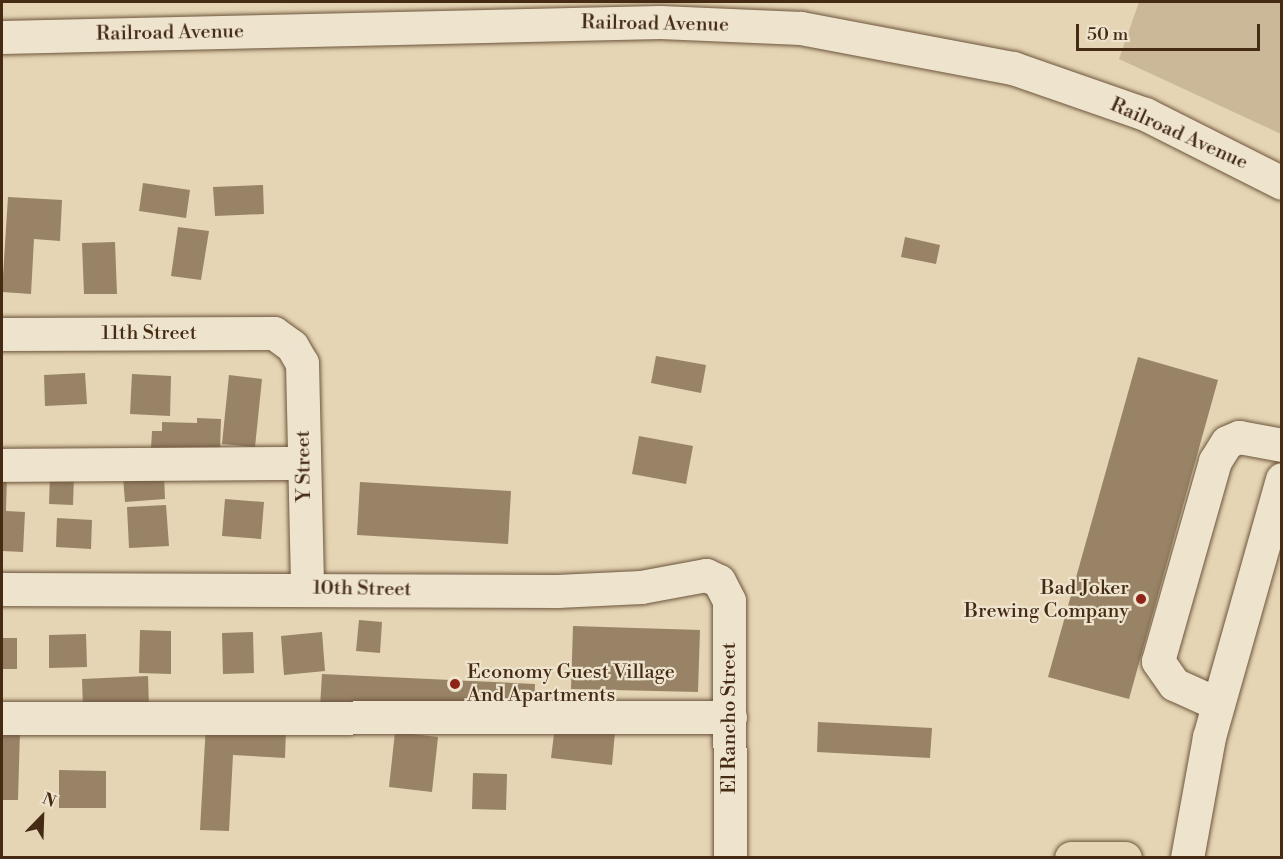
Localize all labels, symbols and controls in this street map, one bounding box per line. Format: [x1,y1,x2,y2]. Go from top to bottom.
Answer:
street label: Railroad Avenue [581,11,729,37]
scale bar [1079,12,1264,50]
street label: Railroad Avenue [96,20,244,46]
text: 50 m [1087,23,1128,46]
street label: Railroad Avenue [1106,93,1252,175]
street label: 11th Street [101,321,197,345]
street label: Y Street [291,430,317,502]
street label: 10th Street [312,576,412,602]
place label: Bad Joker Brewing Company [964,576,1129,623]
marker: Bad Joker Brewing Company [1134,592,1148,606]
street label: El Rancho Street [717,642,741,794]
place label: Economy Guest Village And Apartments [467,660,675,707]
marker: Economy Guest Village And Apartments [448,677,462,691]
north arrow [12,787,72,847]
text: N [39,789,59,812]

